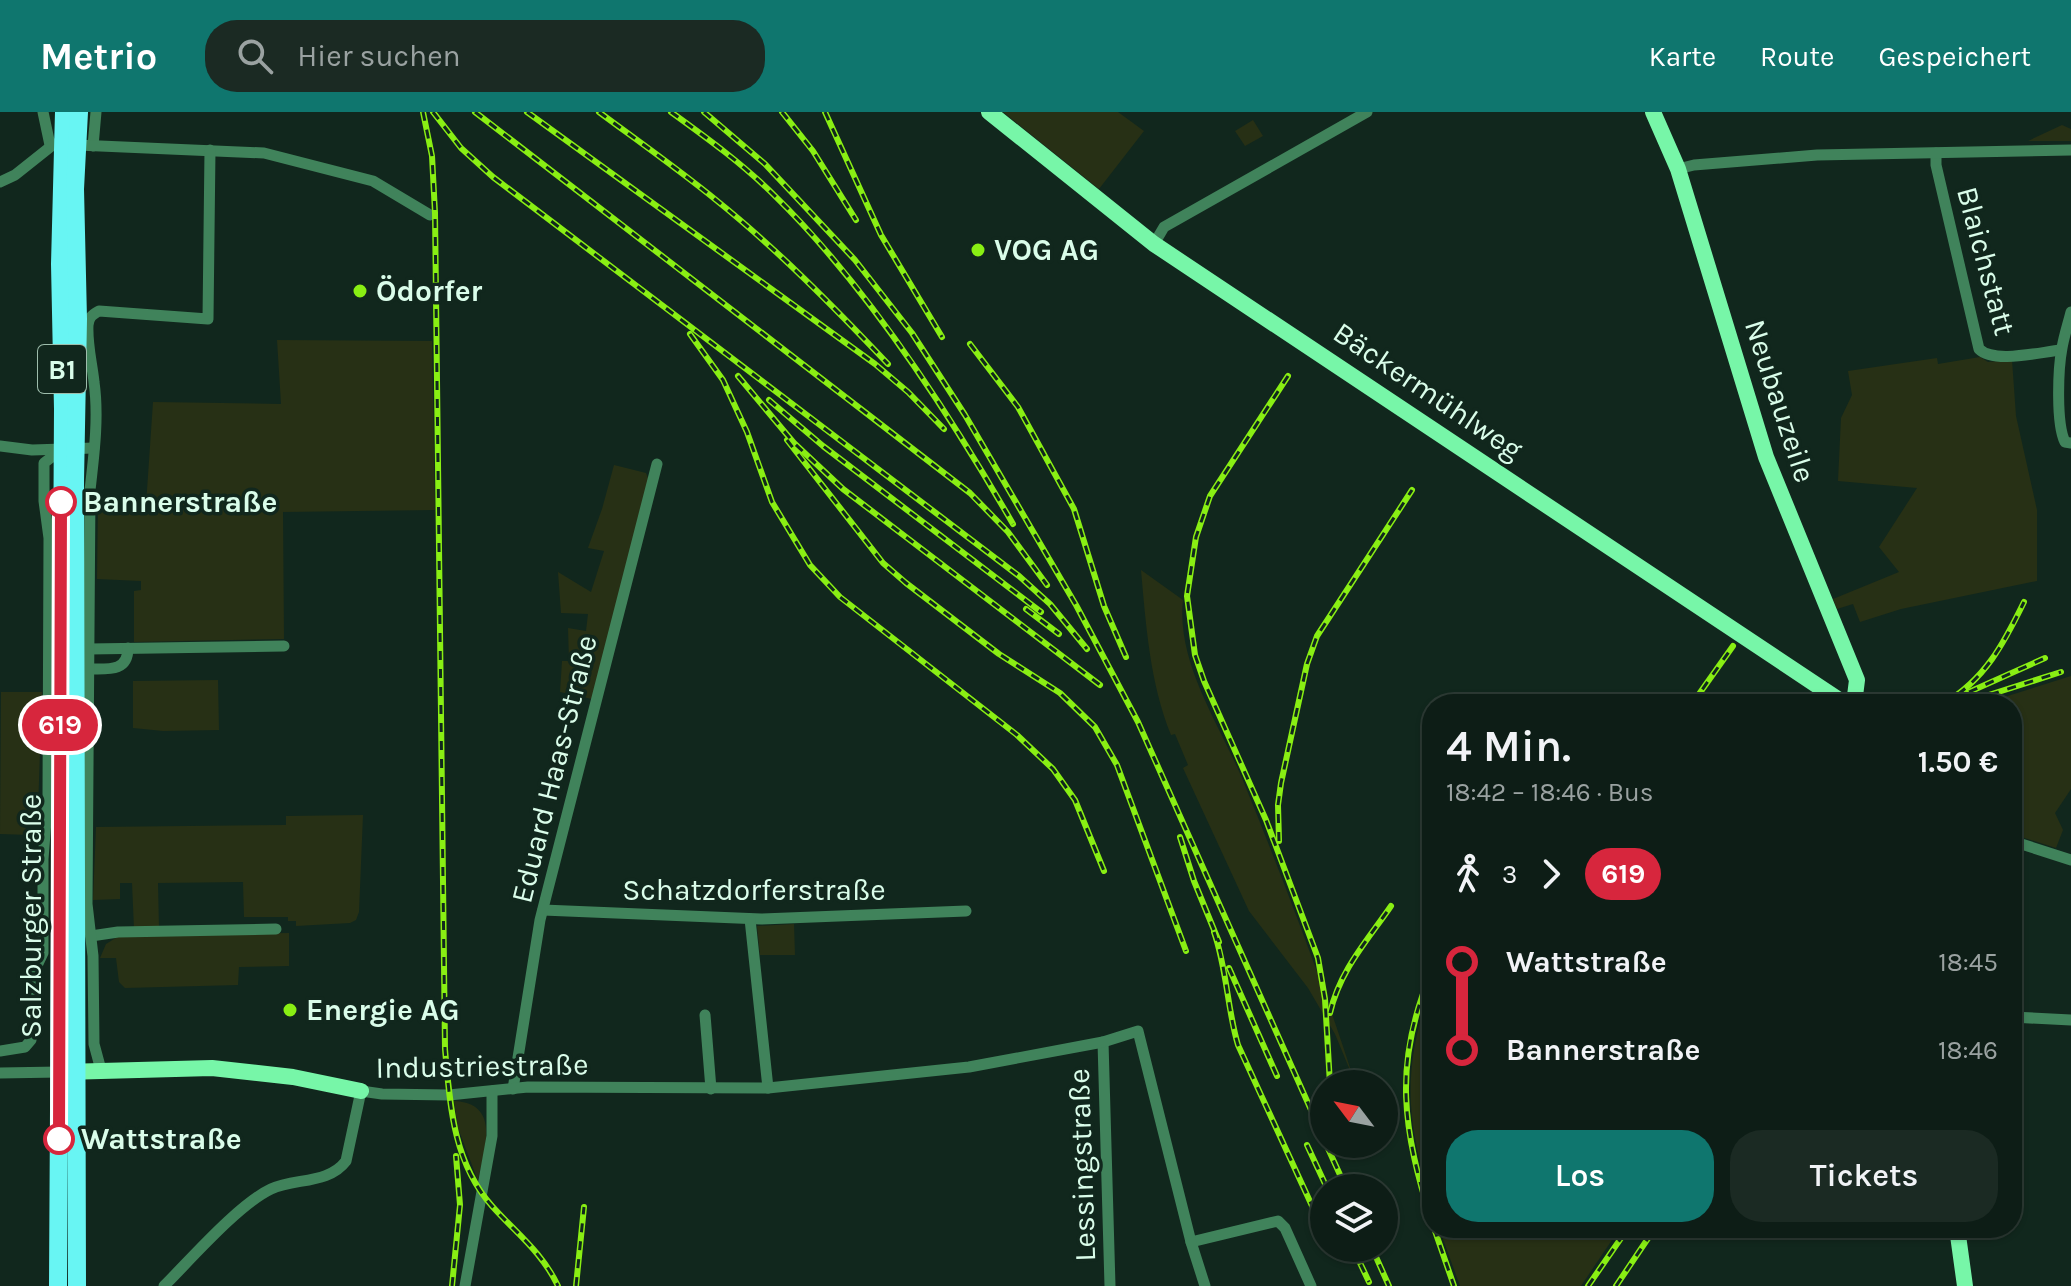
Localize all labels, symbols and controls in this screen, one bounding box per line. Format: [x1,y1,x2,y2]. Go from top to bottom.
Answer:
search box [205,20,765,92]
text: Metrio [40,34,157,79]
icon: search [233,34,277,78]
text: Hier suchen [297,38,461,74]
text: Karte [1649,40,1716,73]
text: Route [1760,40,1834,73]
text: Gespeichert [1878,40,2031,73]
street label: Blaichstatt [1949,183,2023,339]
place label: VOG AG [994,232,1099,268]
marker: VOG AG [969,241,987,259]
place label: Ödorfer [376,273,483,309]
marker: Ödorfer [351,282,369,300]
street label: Bäckermühlweg [1326,314,1530,468]
street label: Neubauzeile [1737,315,1823,487]
road number: B1 [38,345,86,393]
place label: Bannerstraße [83,484,277,520]
marker: Bannerstraße [46,487,76,517]
street label: Eduard Haas-Straße [503,631,605,907]
line badge: 619 [14,699,106,751]
text: 619 [38,708,82,741]
text: 4 Min. [1446,721,1571,772]
text: 1.50 € [1918,744,1998,780]
text: 18:42 – 18:46 · Bus [1446,777,1653,808]
street label: Salzburger Straße [13,794,49,1038]
icon: walk [1446,852,1490,896]
icon: forward [1529,852,1573,896]
text: 619 [1601,857,1645,890]
text: 3 [1502,859,1517,890]
street label: Schatzdorferstraße [622,872,886,908]
text: Wattstraße [1506,944,1667,980]
text: 18:45 [1938,947,1998,978]
place label: Energie AG [306,992,460,1028]
marker: Energie AG [281,1001,299,1019]
text: Bannerstraße [1506,1032,1700,1068]
text: 18:46 [1938,1035,1998,1066]
street label: Industriestraße [375,1046,589,1086]
street label: Lessingstraße [1061,1068,1103,1262]
north arrow [1310,1070,1398,1158]
map controls [1310,1070,1398,1262]
place label: Wattstraße [81,1121,242,1157]
marker: Wattstraße [44,1124,74,1154]
button: Los [1446,1130,1714,1222]
button: Tickets [1730,1130,1998,1222]
button: layers [1310,1174,1398,1262]

